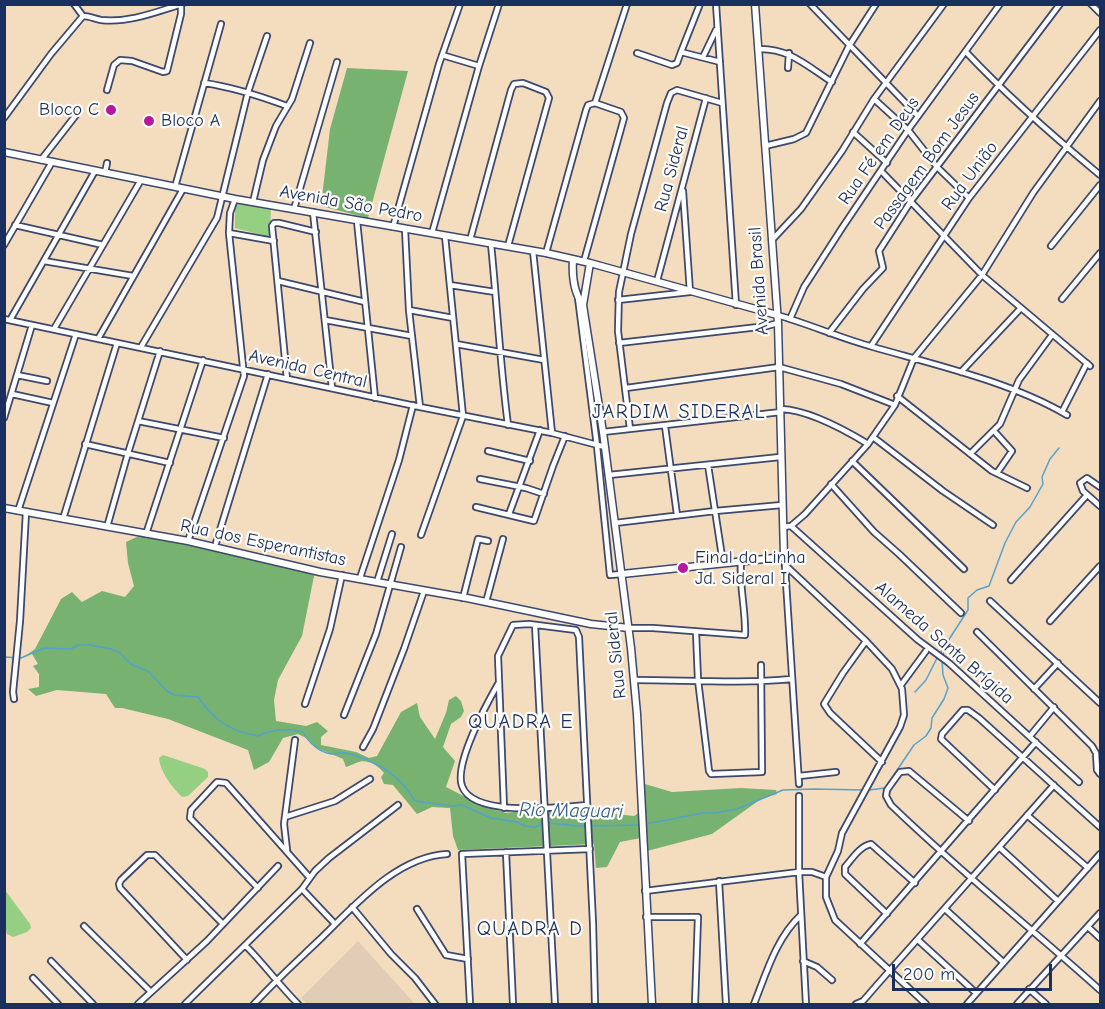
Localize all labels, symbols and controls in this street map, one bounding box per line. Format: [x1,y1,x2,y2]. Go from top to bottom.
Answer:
street label: Passagem Bom Jesus [870,88,984,234]
street label: Rua Fé em Deus [834,93,924,209]
place label: Bloco C [39,99,99,121]
marker: Bloco C [104,103,118,117]
place label: Bloco A [161,110,220,132]
marker: Bloco A [142,114,156,128]
street label: Rua Sideral [650,124,694,214]
street label: Rua União [937,137,1003,215]
street label: Avenida São Pedro [278,181,424,227]
street label: Avenida Brasil [744,226,774,336]
street label: Avenida Central [247,345,369,393]
district label: JARDIM SIDERAL [592,400,766,424]
street label: Rua dos Esperantistas [178,515,348,571]
place label: Final da Linha Jd. Sideral I [695,547,805,590]
marker: Final da Linha Jd. Sideral I [676,561,690,575]
street label: Alameda Santa Brígida [870,577,1018,709]
street label: Rua Sideral [601,610,631,700]
district label: QUADRA E [468,710,574,734]
water label: Rio Maguari [519,798,623,824]
district label: QUADRA D [477,917,583,941]
scale bar [895,952,1056,990]
text: 200 m [903,964,955,985]

